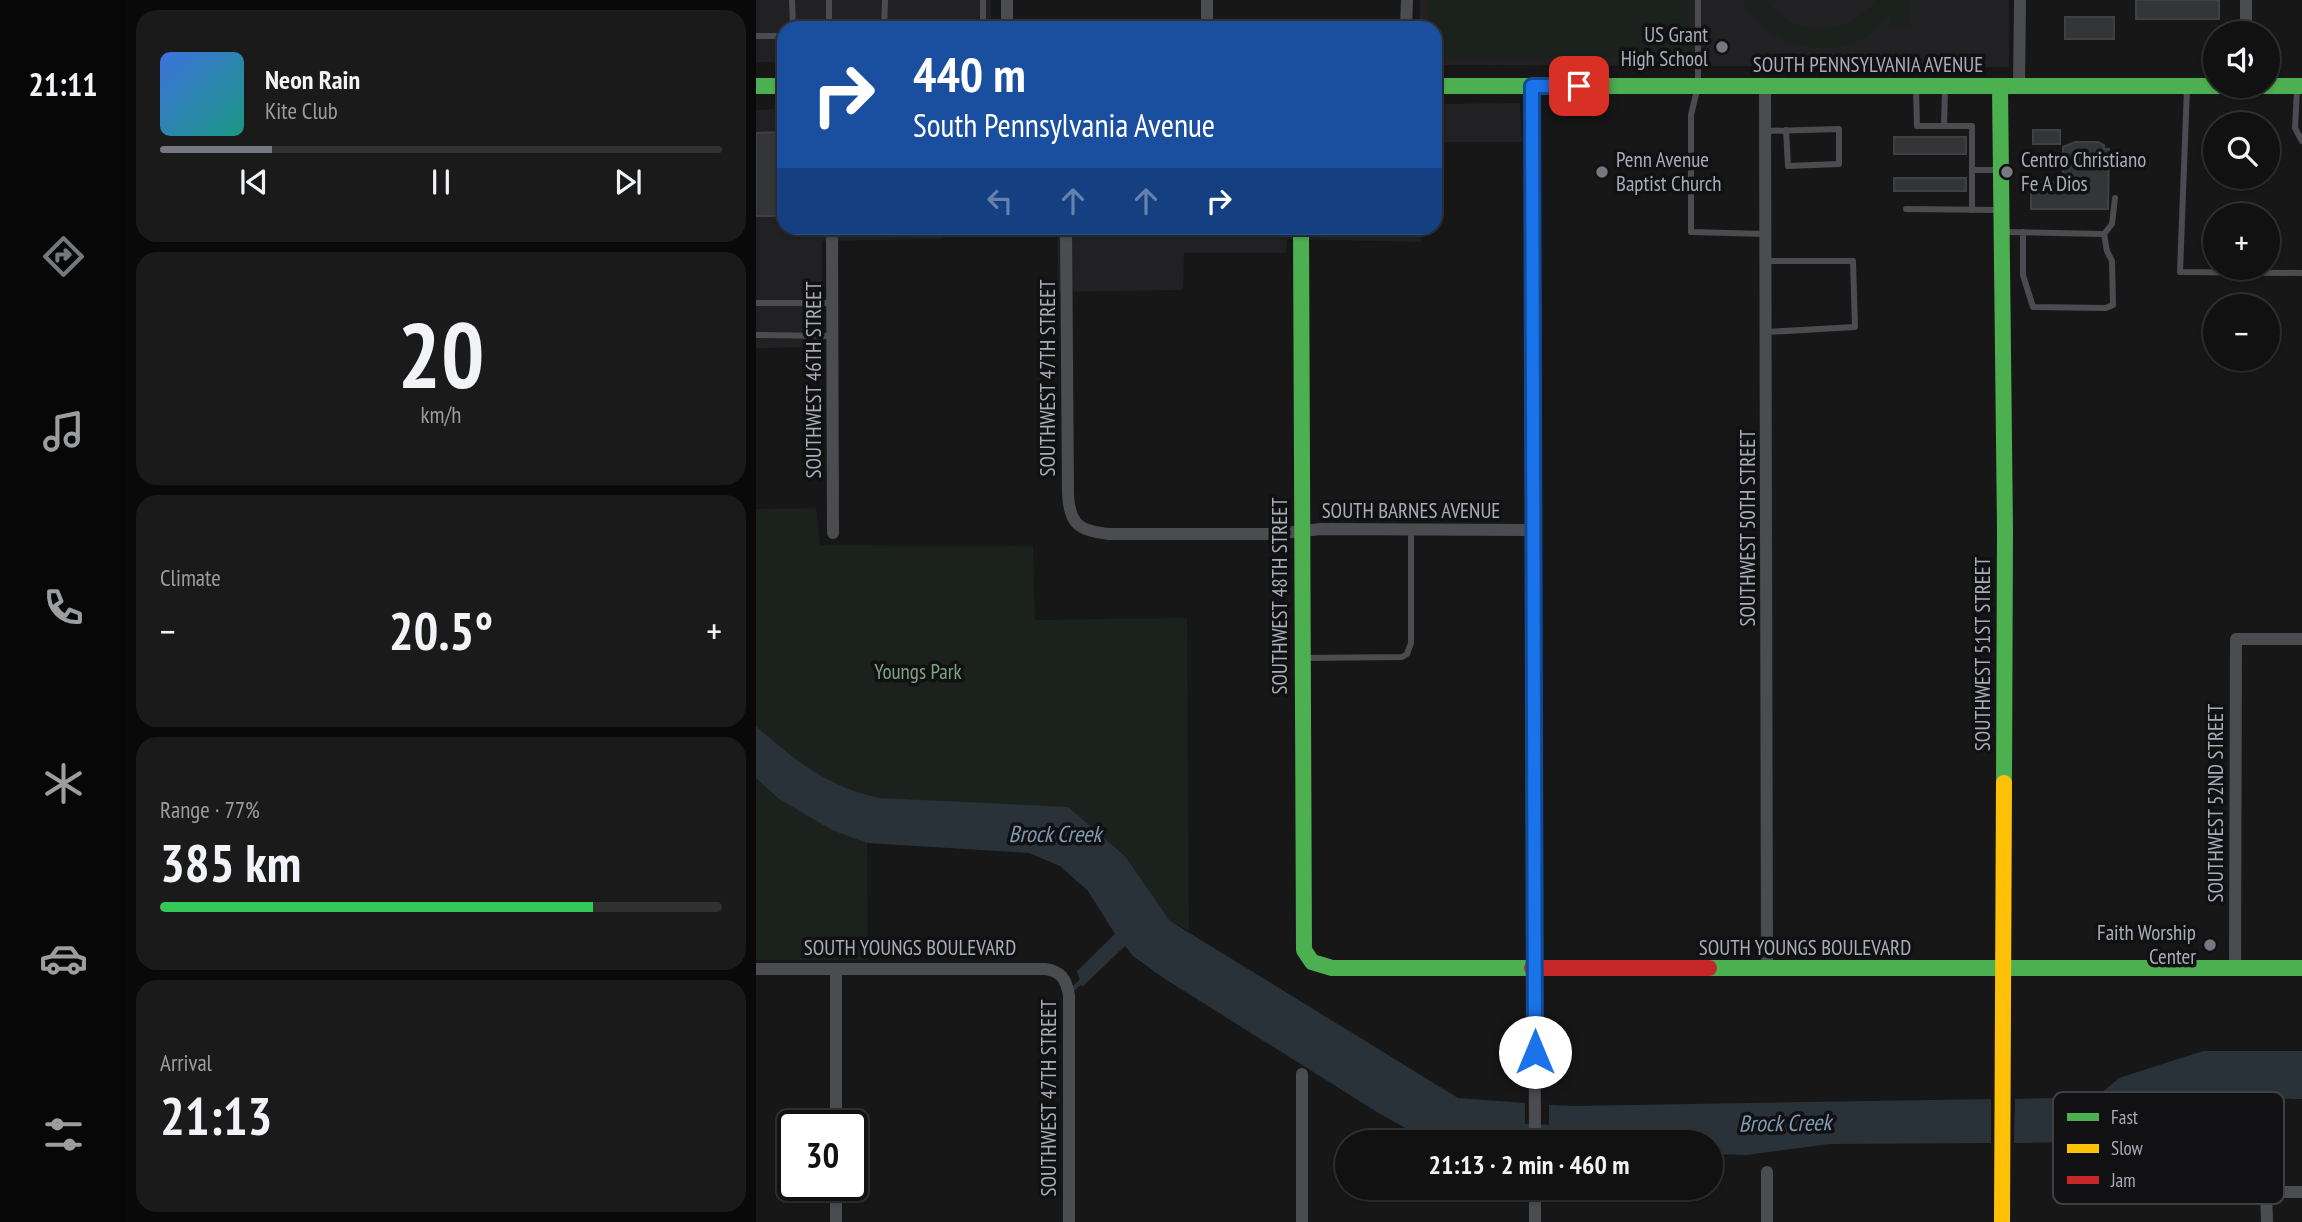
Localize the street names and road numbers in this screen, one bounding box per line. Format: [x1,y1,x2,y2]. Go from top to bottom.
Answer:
street label: SOUTH PENNSYLVANIA AVENUE [1753,51,1983,78]
street label: SOUTHWEST 47TH STREET [1034,279,1061,477]
street label: SOUTHWEST 46TH STREET [800,281,827,479]
street label: SOUTHWEST 50TH STREET [1734,429,1761,627]
street label: SOUTHWEST 48TH STREET [1266,497,1293,695]
street label: SOUTH BARNES AVENUE [1322,497,1500,524]
street label: SOUTHWEST 51ST STREET [1969,556,1996,751]
street label: SOUTHWEST 52ND STREET [2202,703,2229,902]
street label: SOUTH YOUNGS BOULEVARD [804,934,1016,961]
street label: SOUTH YOUNGS BOULEVARD [1699,934,1911,961]
street label: SOUTHWEST 47TH STREET [1035,999,1062,1197]

